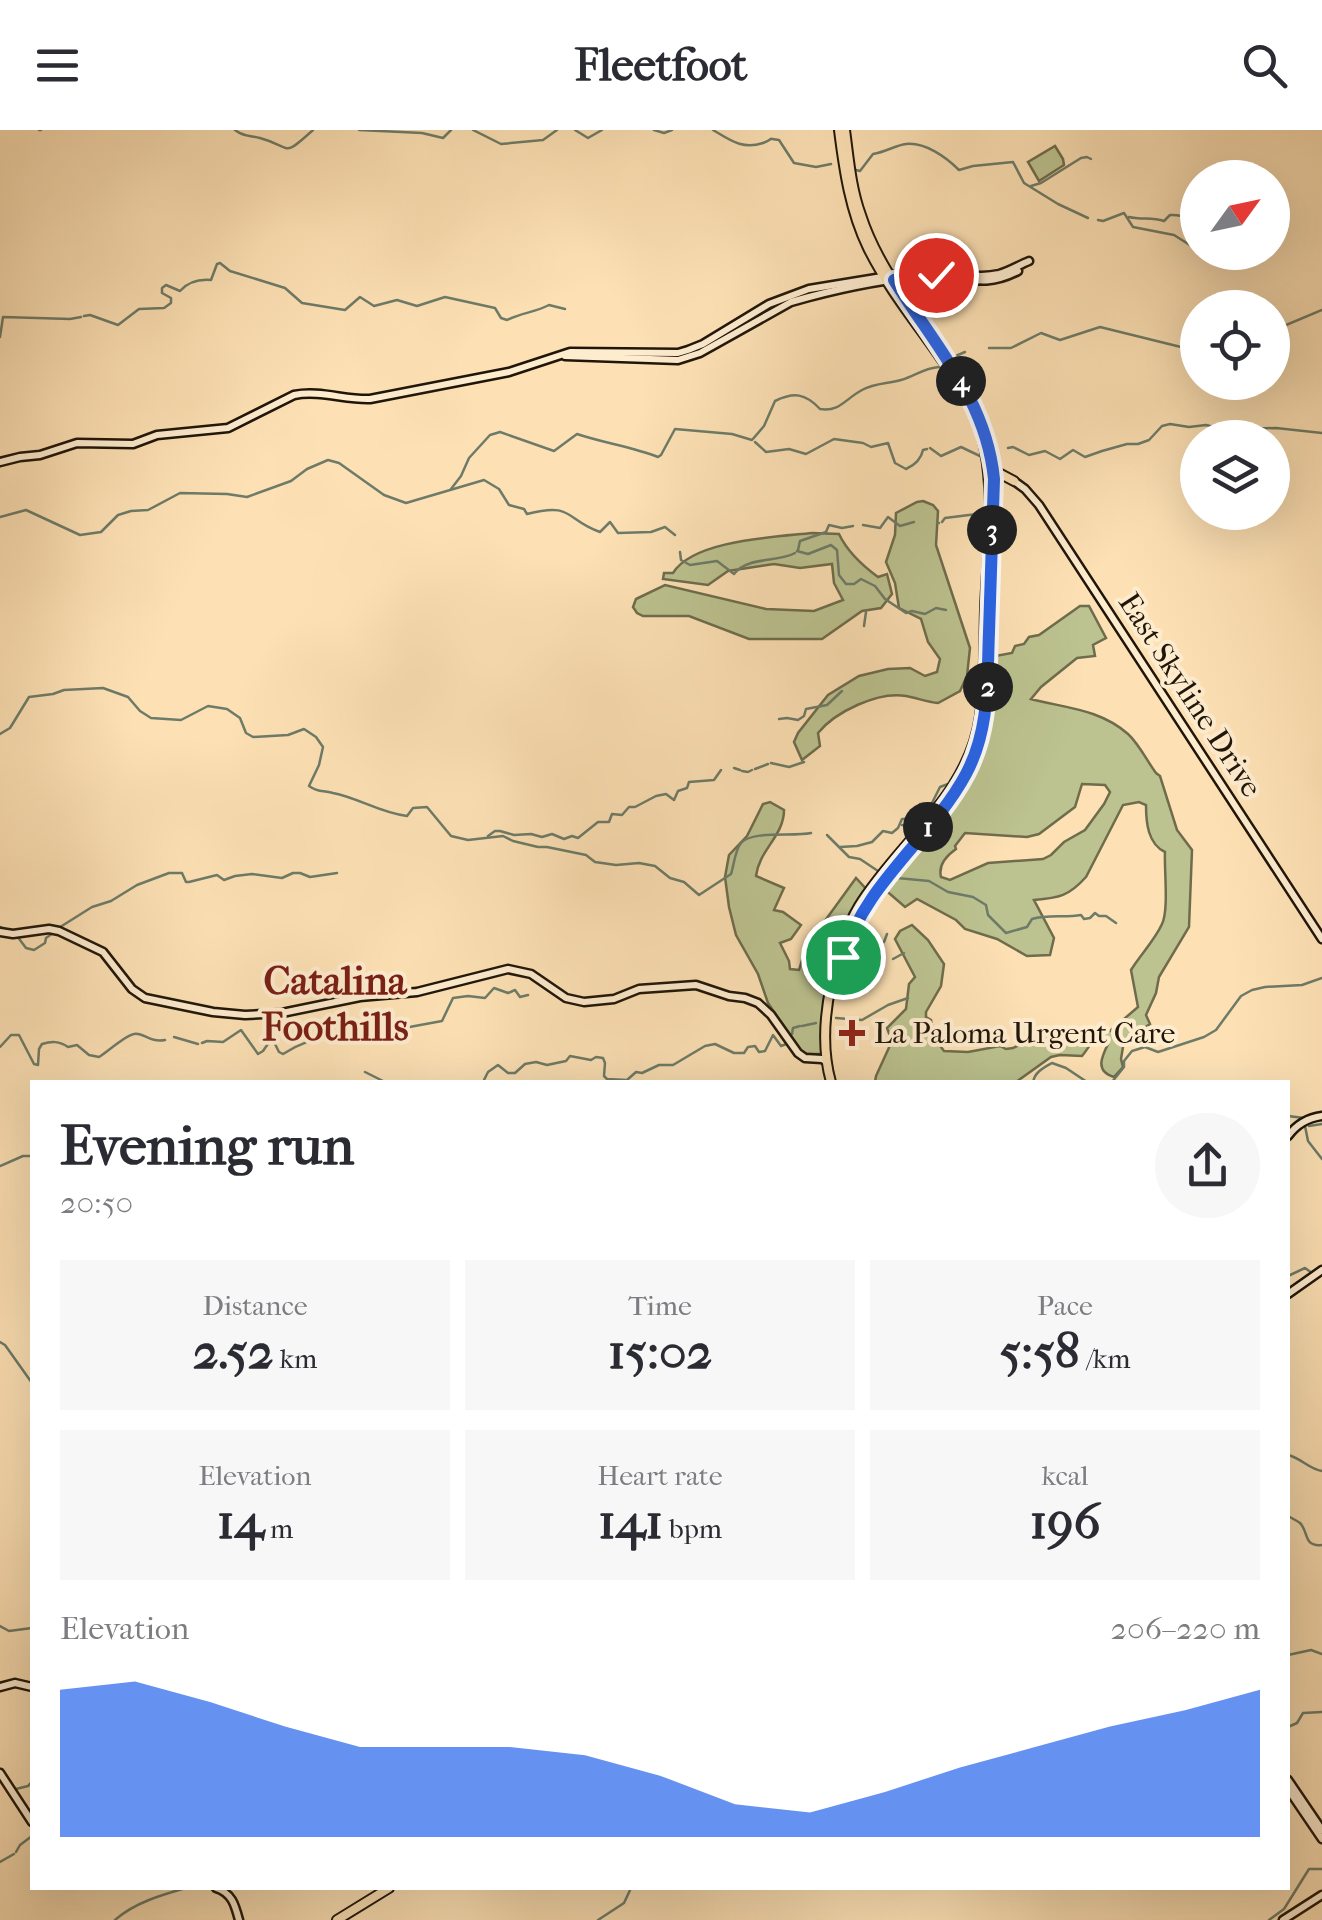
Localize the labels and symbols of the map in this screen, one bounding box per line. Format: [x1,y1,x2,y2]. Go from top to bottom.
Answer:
north arrow [1180,160,1290,270]
pin [894,233,979,318]
pin: 4 [936,356,986,406]
pin: 3 [967,505,1017,555]
street label: East Skyline Drive [1111,586,1269,804]
pin: 2 [963,662,1013,712]
pin: 1 [903,802,953,852]
pin [801,915,886,1000]
district label: Catalina Foothills [261,958,409,1050]
place label: La Paloma Urgent Care [874,1016,1175,1051]
marker: La Paloma Urgent Care [839,1020,865,1046]

